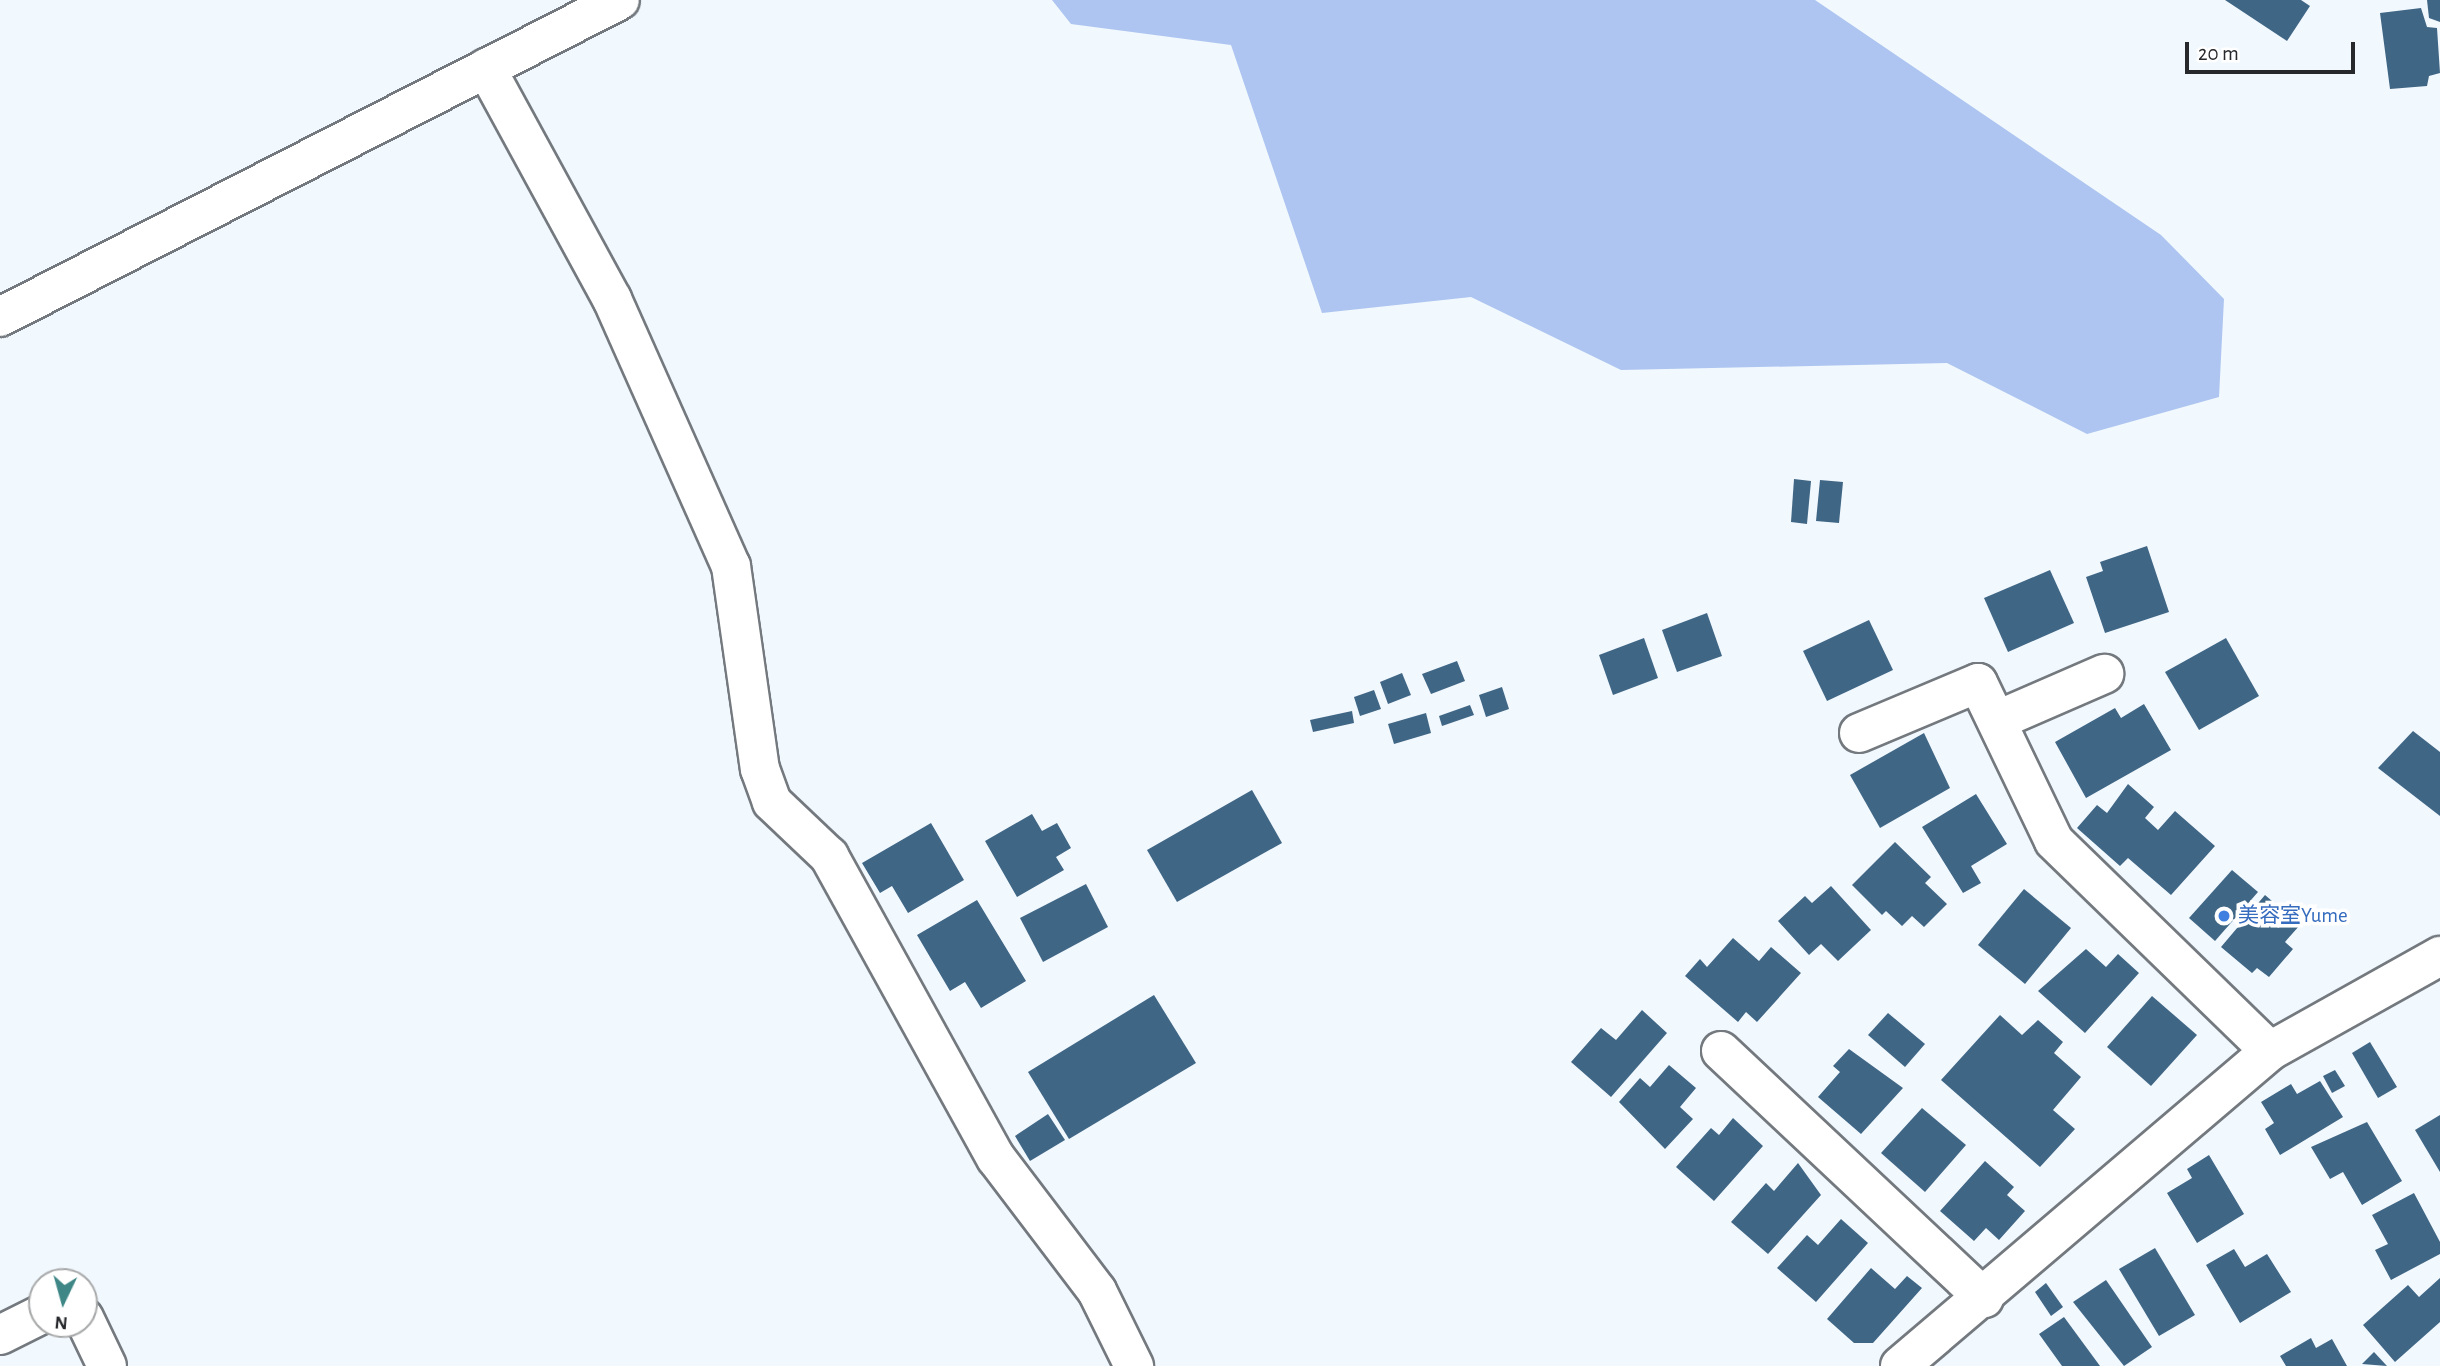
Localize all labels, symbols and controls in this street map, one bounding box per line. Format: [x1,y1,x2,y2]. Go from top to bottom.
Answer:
scale bar [2188,28,2358,72]
text: 20 m [2198,43,2239,64]
place label: 美容室Yume [2238,903,2348,929]
marker: 美容室Yume [2216,908,2232,924]
north arrow [28,1268,98,1338]
text: N [54,1312,69,1332]

